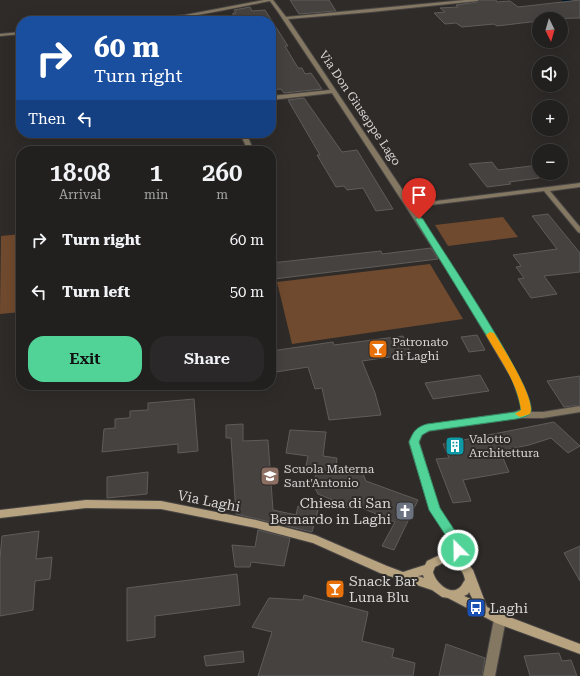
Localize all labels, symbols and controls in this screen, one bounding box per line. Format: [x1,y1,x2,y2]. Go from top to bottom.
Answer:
north arrow [532,12,568,48]
map controls [532,12,568,180]
text: 60 m [94,31,159,64]
icon: right [28,32,80,84]
street label: Via Don Giuseppe Lago [316,48,404,168]
button: sound [532,56,568,92]
text: Turn right [94,65,182,86]
button: + [532,100,568,136]
icon: left [74,108,96,130]
text: Then [28,110,66,128]
button: − [532,144,568,180]
text: 18:08 [50,159,110,187]
text: 1 [150,159,163,187]
text: 260 [202,159,242,187]
pin [402,178,436,219]
icon: arrive [408,184,430,206]
text: Arrival [59,187,101,202]
text: min [144,187,168,202]
text: m [216,187,228,202]
icon: right [28,229,50,251]
text: Turn right [62,231,141,249]
text: 60 m [230,231,264,249]
icon: left [28,281,50,303]
text: Turn left [62,283,130,301]
text: 50 m [230,283,264,301]
place label: Patronato di Laghi [392,335,448,363]
button: Exit [28,336,142,382]
button: Share [150,336,264,382]
bar icon: Patronato di Laghi [367,338,389,360]
place label: Valotto Architettura [469,432,540,460]
building icon: Valotto Architettura [444,435,466,457]
place label: Scuola Materna Sant'Antonio [284,462,375,490]
school or university icon: Scuola Materna Sant'Antonio [259,465,281,487]
street label: Via Laghi [176,487,242,515]
place label: Chiesa di San Bernardo in Laghi [270,495,392,527]
church icon: Chiesa di San Bernardo in Laghi [394,500,416,522]
position arrow [437,529,479,571]
place label: Snack Bar Luna Blu [349,573,417,605]
bar icon: Snack Bar Luna Blu [324,578,346,600]
bus stop icon: Laghi [465,597,487,619]
place label: Laghi [490,600,528,616]

